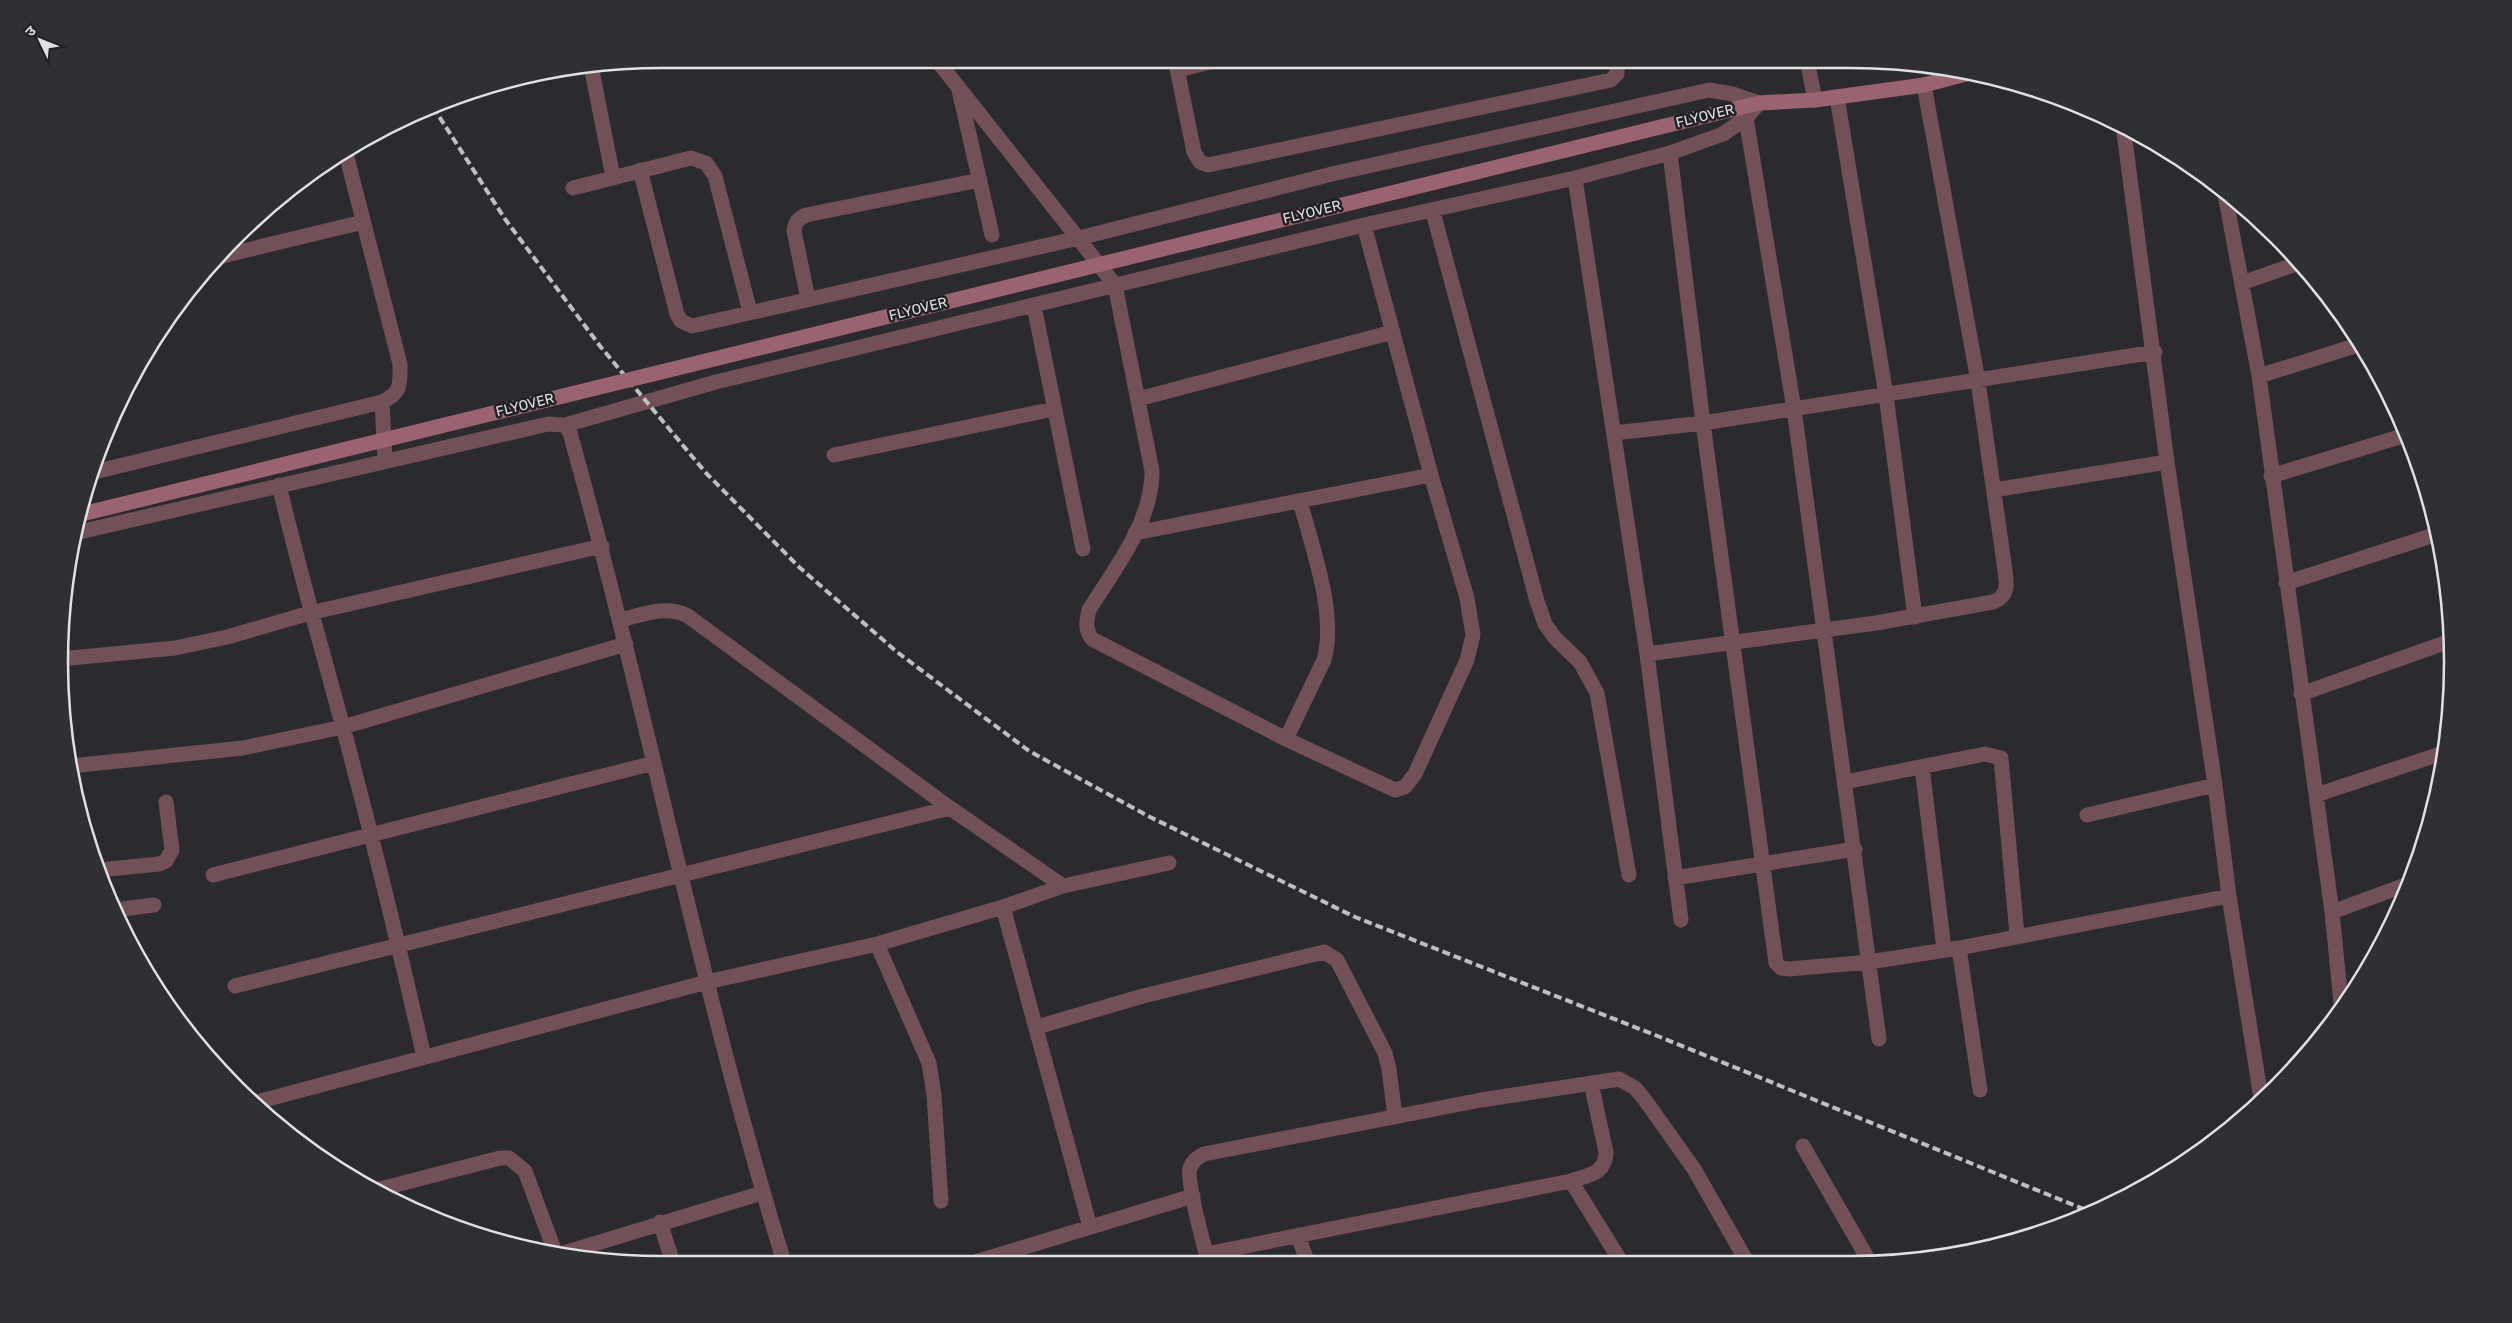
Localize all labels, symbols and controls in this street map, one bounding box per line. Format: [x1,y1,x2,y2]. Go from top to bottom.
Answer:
north arrow [15,15,65,65]
text: उ [22,22,40,40]
street label: FLYOVER [1674,101,1736,131]
street label: FLYOVER [1281,197,1343,227]
street label: FLYOVER [887,294,949,324]
street label: FLYOVER [494,390,556,420]

